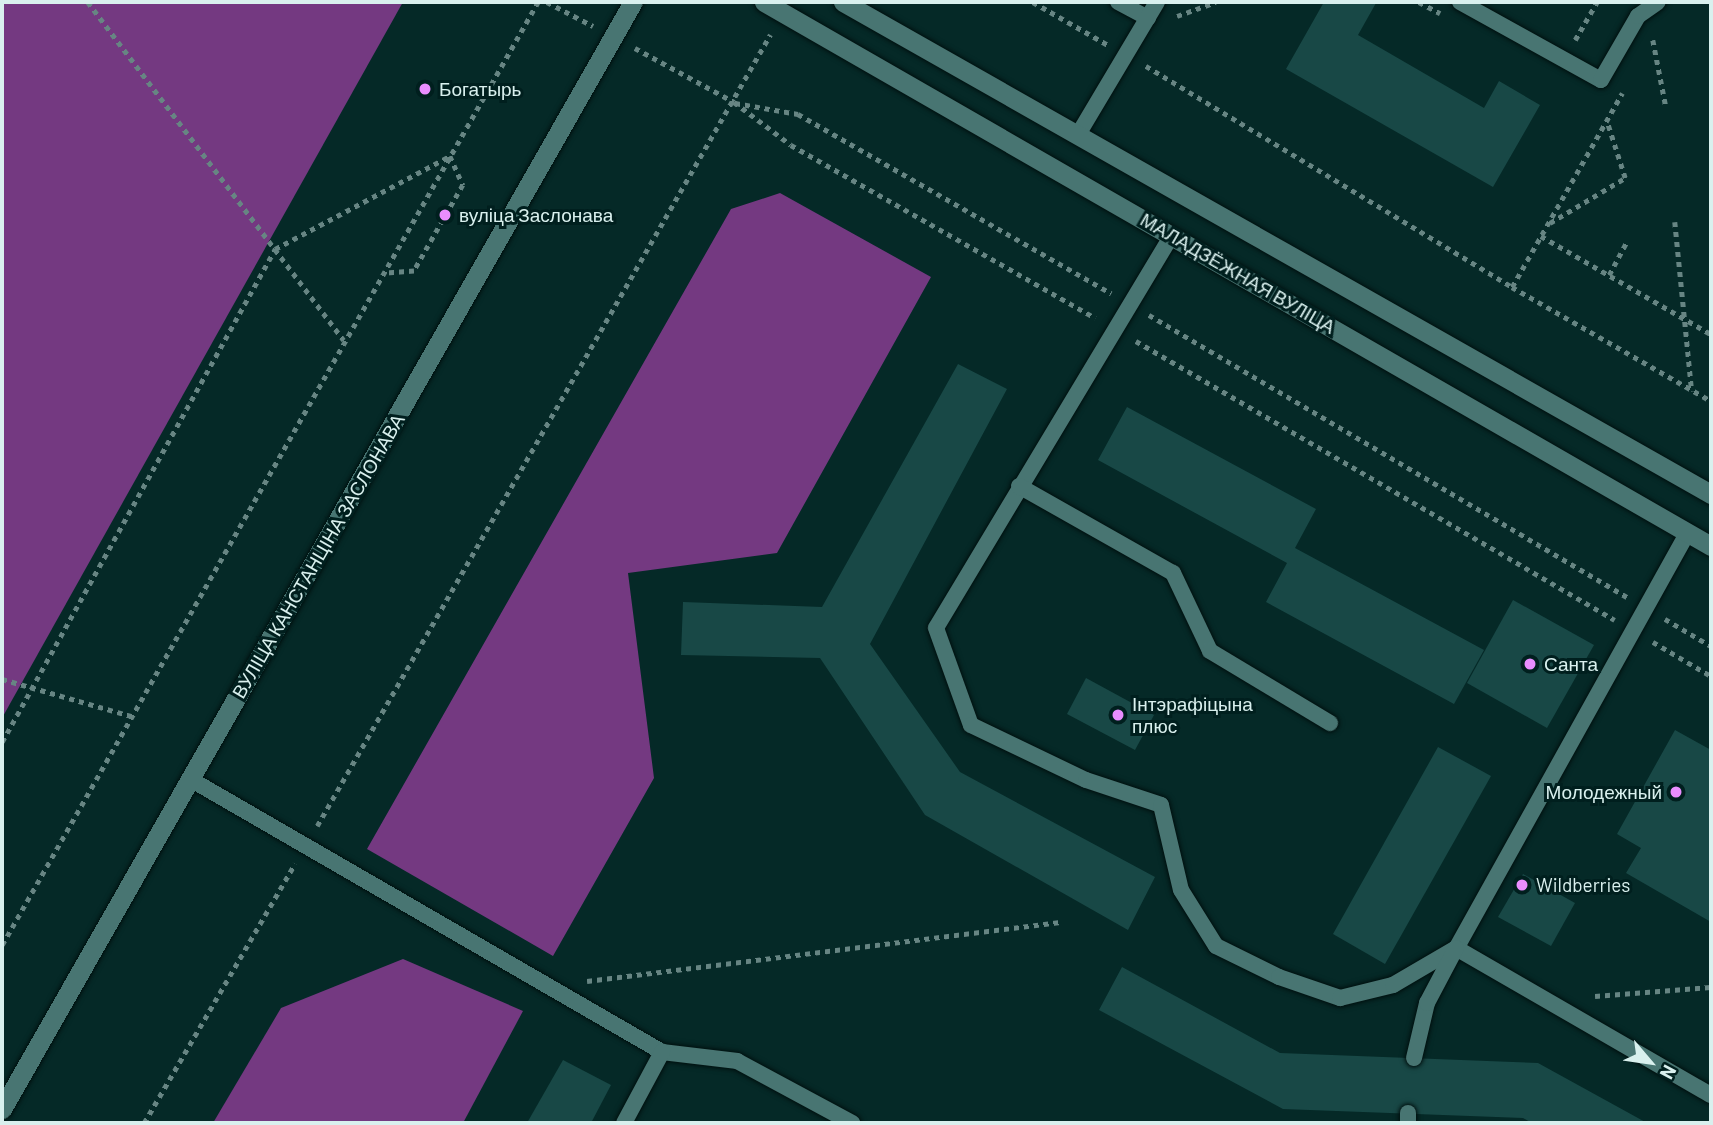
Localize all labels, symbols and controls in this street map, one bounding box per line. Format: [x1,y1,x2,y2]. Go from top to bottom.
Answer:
place label: Богатырь [439,78,522,100]
marker: Богатырь [417,81,433,97]
place label: вуліца Заслонава [459,204,613,226]
marker: вуліца Заслонава [437,207,453,223]
street label: МАЛАДЗЁЖНАЯ ВУЛІЦА [1137,208,1339,338]
street label: ВУЛІЦА КАНСТАНЦІНА ЗАСЛОНАВА [227,410,409,702]
place label: Санта [1544,653,1598,675]
marker: Санта [1522,656,1538,672]
place label: Інтэрафіцына плюс [1132,693,1253,737]
marker: Інтэрафіцына плюс [1110,707,1126,723]
place label: Молодежный [1545,781,1662,803]
marker: Молодежный [1668,784,1684,800]
place label: Wildberries [1536,874,1630,896]
marker: Wildberries [1514,877,1530,893]
north arrow [1615,1027,1685,1097]
text: N [1656,1061,1682,1084]

